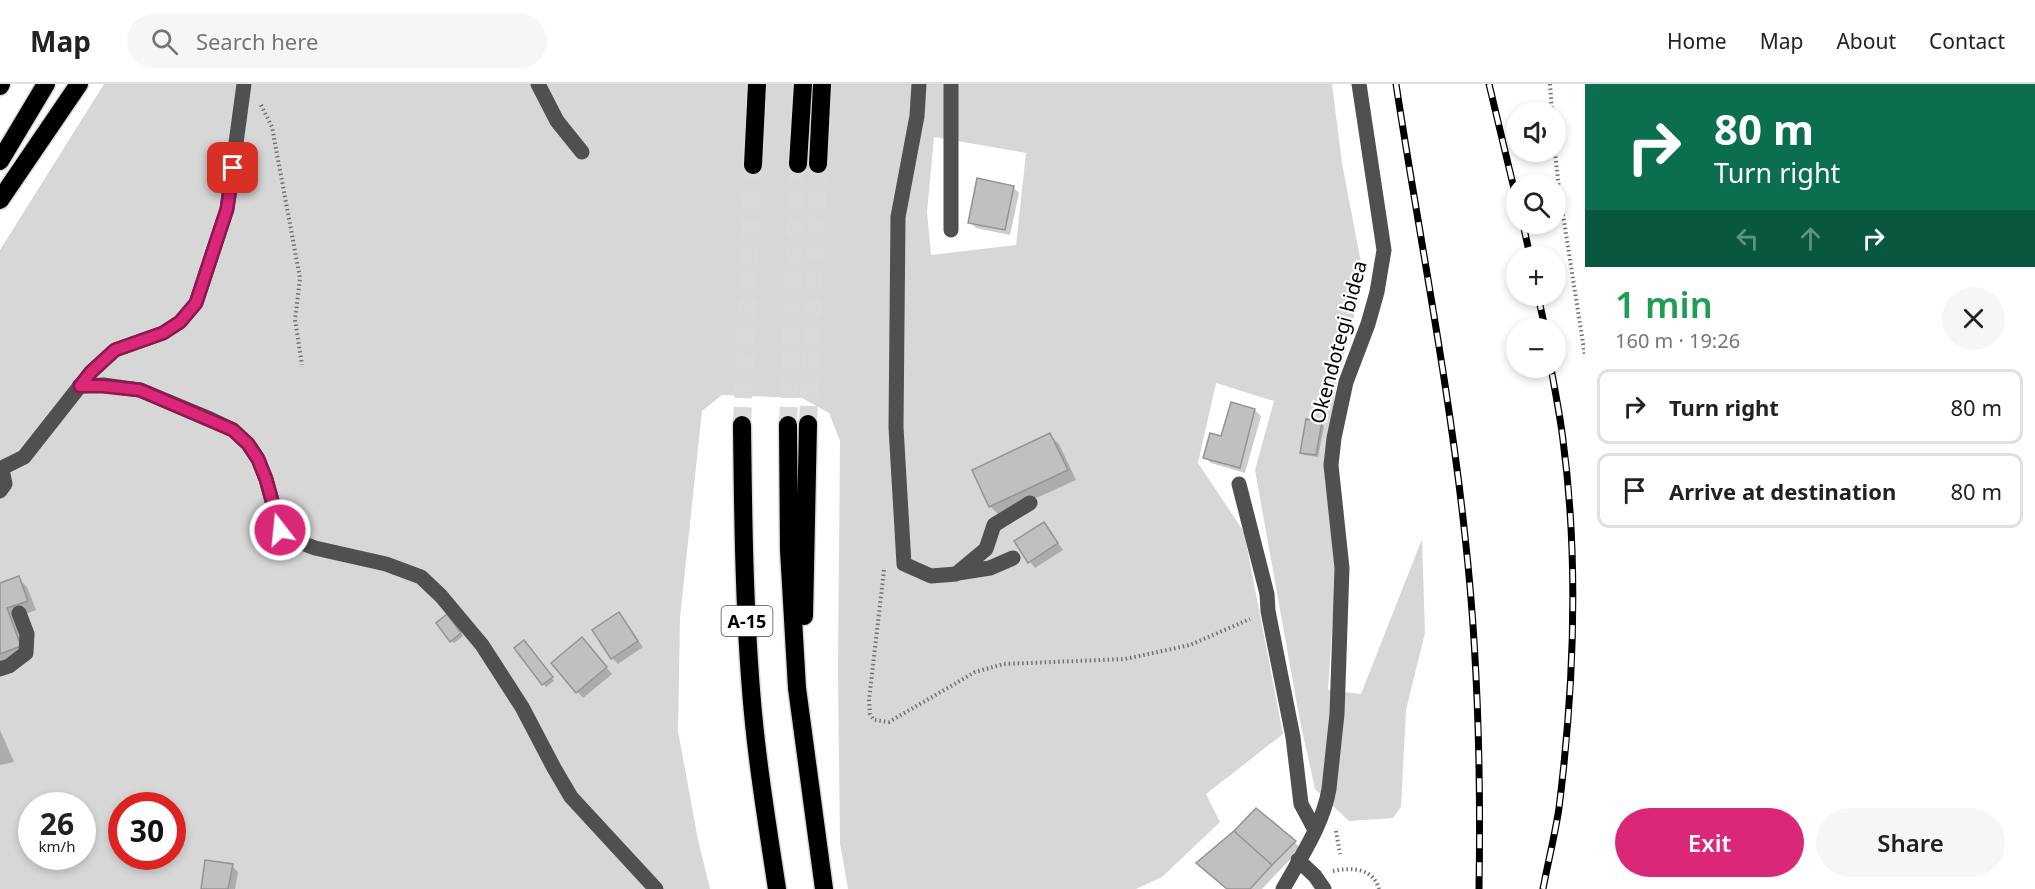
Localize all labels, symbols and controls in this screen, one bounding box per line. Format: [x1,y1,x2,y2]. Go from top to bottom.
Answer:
search box [127,14,547,68]
text: Map [30,22,91,60]
icon: search [148,25,181,58]
text: Search here [196,26,318,56]
text: Home [1667,27,1727,55]
text: Map [1760,27,1803,55]
text: About [1836,27,1896,55]
text: Contact [1929,27,2005,55]
text: 80 m [1714,100,1814,157]
map controls [1506,102,1566,378]
button: sound [1506,102,1566,162]
icon: right [1615,108,1693,186]
pin [207,142,258,193]
icon: arrive [216,151,249,184]
text: Turn right [1714,154,1840,191]
button: search [1506,174,1566,234]
icon: left [1731,222,1764,255]
icon: ahead [1794,222,1827,255]
icon: right [1857,222,1890,255]
button: + [1506,246,1566,306]
street label: Okendotegi bidea [1303,257,1373,427]
text: 1 min [1615,280,1713,329]
button: close [1942,287,2005,350]
button: − [1506,318,1566,378]
text: 160 m · 19:26 [1615,327,1740,354]
icon: right [1618,390,1651,423]
text: Turn right [1669,392,1779,422]
text: 80 m [1951,392,2002,422]
icon: arrive [1618,474,1651,507]
text: Arrive at destination [1669,476,1896,506]
text: 80 m [1951,476,2002,506]
position arrow [248,498,312,562]
road number: A-15 [722,606,772,636]
speed limit sign: 30 [108,792,186,870]
text: 26 [40,803,74,844]
button: Exit [1615,808,1804,877]
button: Share [1816,808,2005,877]
text: km/h [39,836,75,856]

